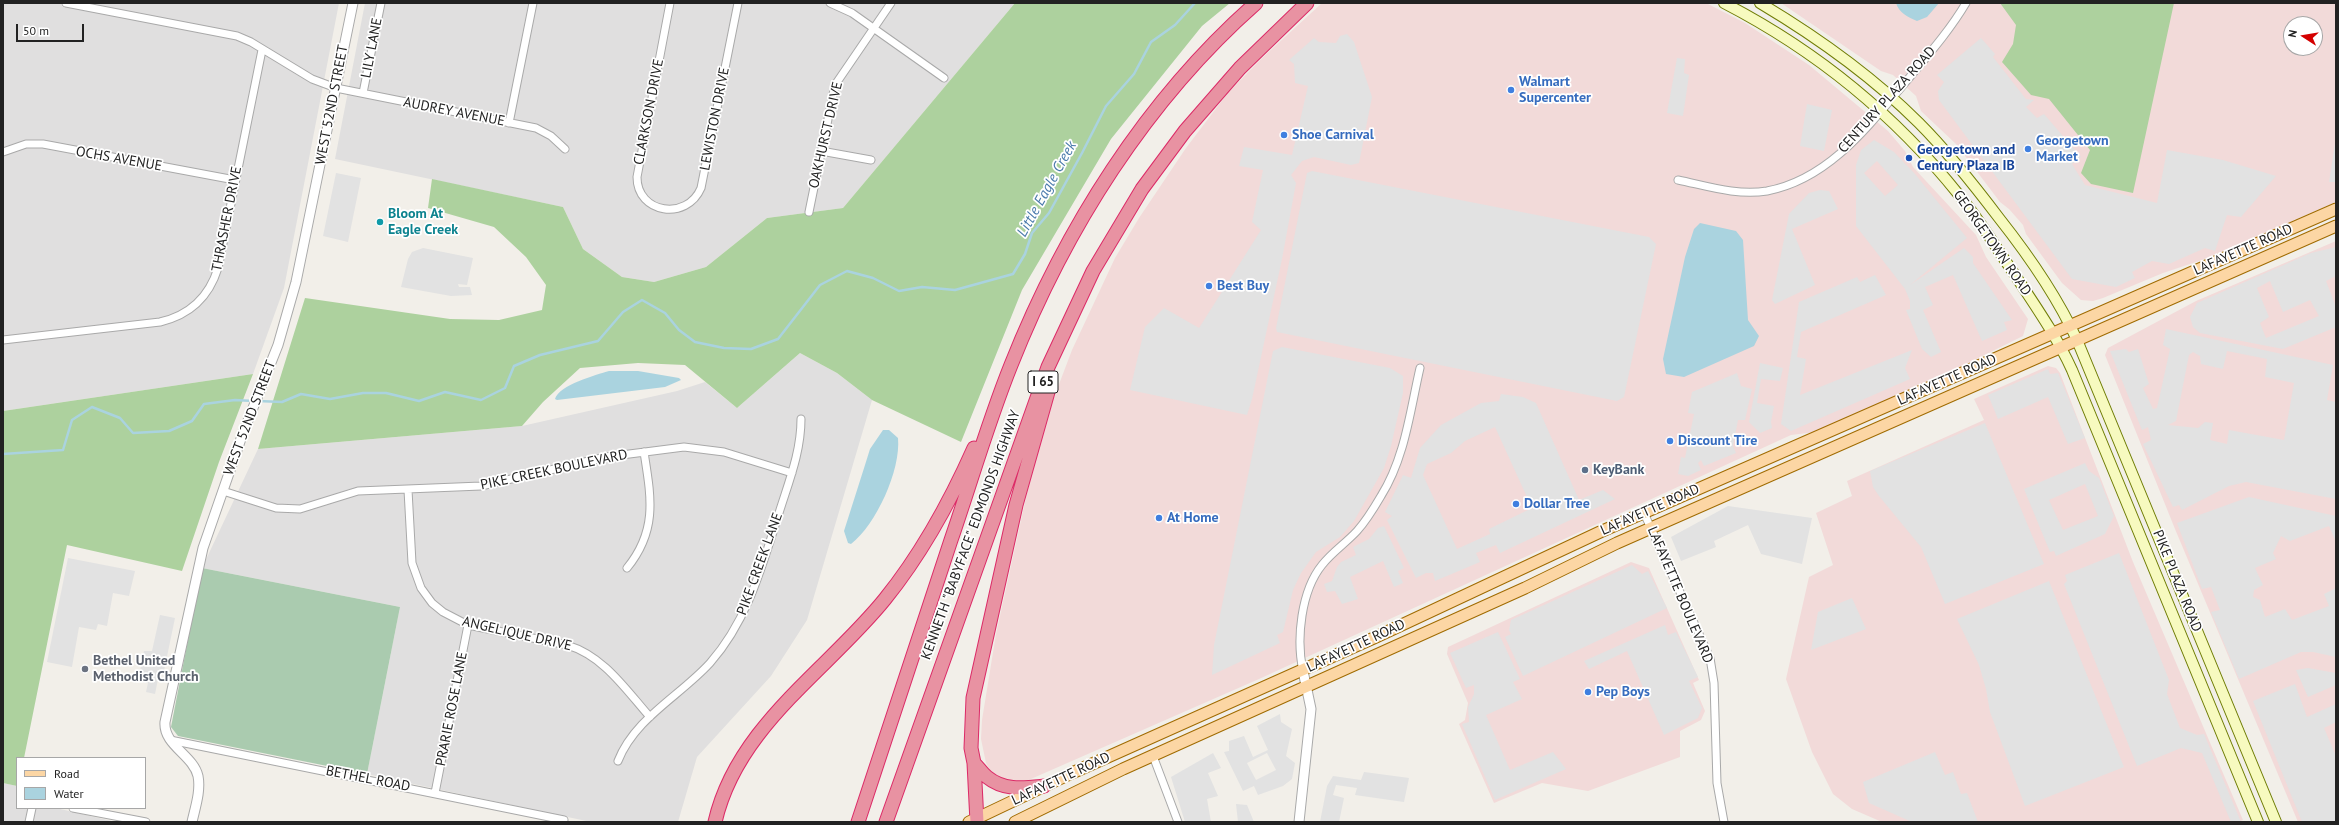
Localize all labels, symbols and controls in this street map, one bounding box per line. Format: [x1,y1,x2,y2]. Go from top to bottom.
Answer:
scale bar [18,16,86,42]
street label: LILY LANE [358,16,386,80]
north arrow [2283,16,2323,56]
text: 50 m [23,23,49,38]
text: N [2285,29,2300,39]
street label: CENTURY PLAZA ROAD [1835,43,1939,157]
street label: WEST 52ND STREET [312,44,352,166]
street label: CLARKSON DRIVE [630,58,668,166]
street label: LEWISTON DRIVE [697,66,733,172]
place label: Walmart Supercenter [1519,74,1591,106]
street label: OAKHURST DRIVE [806,80,846,190]
marker: Walmart Supercenter [1506,85,1516,95]
street label: AUDREY AVENUE [402,94,506,130]
place label: Shoe Carnival [1292,127,1374,143]
marker: Shoe Carnival [1279,130,1289,140]
place label: Georgetown Market [2036,133,2109,166]
water label: Little Eagle Creek [1013,138,1081,240]
place label: Georgetown and Century Plaza IB [1917,142,2015,174]
street label: OCHS AVENUE [75,143,163,175]
marker: Georgetown Market [2023,144,2033,154]
marker: Georgetown and Century Plaza IB [1904,153,1914,163]
street label: THRASHER DRIVE [209,165,245,273]
street label: GEORGETOWN ROAD [1949,187,2035,299]
place label: Bloom At Eagle Creek [388,206,458,238]
marker: Bloom At Eagle Creek [375,217,385,227]
street label: LAFAYETTE ROAD [2191,221,2295,279]
place label: Best Buy [1217,278,1269,294]
marker: Best Buy [1204,281,1214,291]
street label: LAFAYETTE ROAD [1895,351,1999,409]
street label: WEST 52ND STREET [220,358,280,478]
road number: I 65 [1028,371,1058,393]
street label: KENNETH "BABYFACE" EDMONDS HIGHWAY [918,408,1024,662]
place label: Discount Tire [1678,433,1757,449]
marker: Discount Tire [1665,436,1675,446]
street label: PIKE CREEK BOULEVARD [479,446,629,494]
place label: KeyBank [1593,462,1644,478]
marker: KeyBank [1580,465,1590,475]
street label: LAFAYETTE ROAD [1598,481,1702,539]
place label: Dollar Tree [1524,496,1590,512]
marker: Dollar Tree [1511,499,1521,509]
place label: At Home [1167,510,1219,526]
street label: PIKE CREEK LANE [734,511,786,617]
marker: At Home [1154,513,1164,523]
street label: LAFAYETTE BOULEVARD [1644,524,1716,666]
street label: PIKE PLAZA ROAD [2149,528,2205,634]
street label: ANGELIQUE DRIVE [461,613,573,655]
street label: LAFAYETTE ROAD [1304,616,1408,676]
street label: PRARIE ROSE LANE [433,650,471,768]
place label: Bethel United Methodist Church [93,653,199,686]
marker: Bethel United Methodist Church [80,664,90,674]
place label: Pep Boys [1596,684,1650,700]
marker: Pep Boys [1583,687,1593,697]
street label: LAFAYETTE ROAD [1009,749,1113,809]
legend [16,757,146,809]
street label: BETHEL ROAD [324,763,412,795]
text: Road [54,766,79,781]
text: Water [54,786,84,801]

